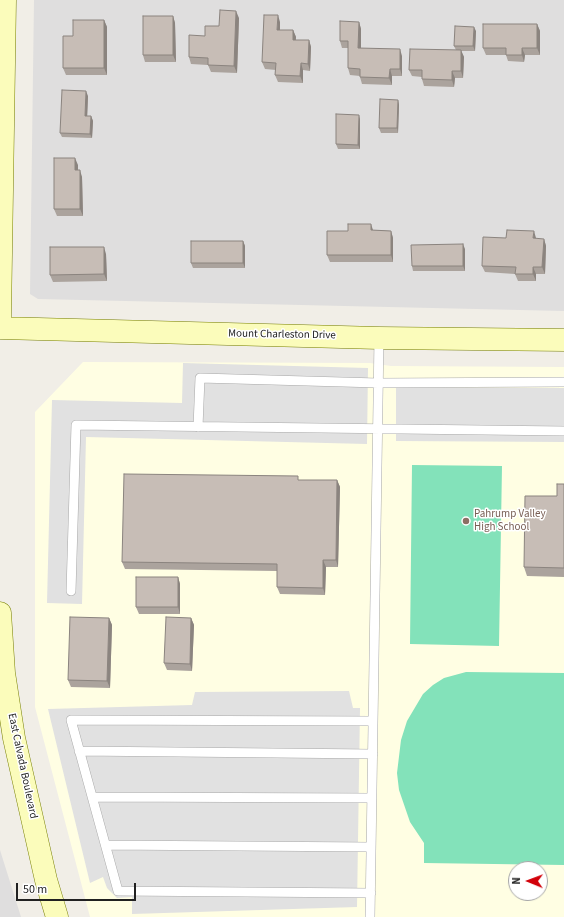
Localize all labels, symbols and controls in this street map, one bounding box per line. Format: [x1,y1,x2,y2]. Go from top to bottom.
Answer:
street label: Mount Charleston Drive [228,327,336,343]
place label: Pahrump Valley High School [474,508,546,534]
marker: Pahrump Valley High School [461,516,471,526]
street label: East Calvada Boulevard [4,712,40,820]
north arrow [508,861,548,901]
scale bar [18,875,138,901]
text: N [509,877,524,885]
text: 50 m [23,881,47,898]

